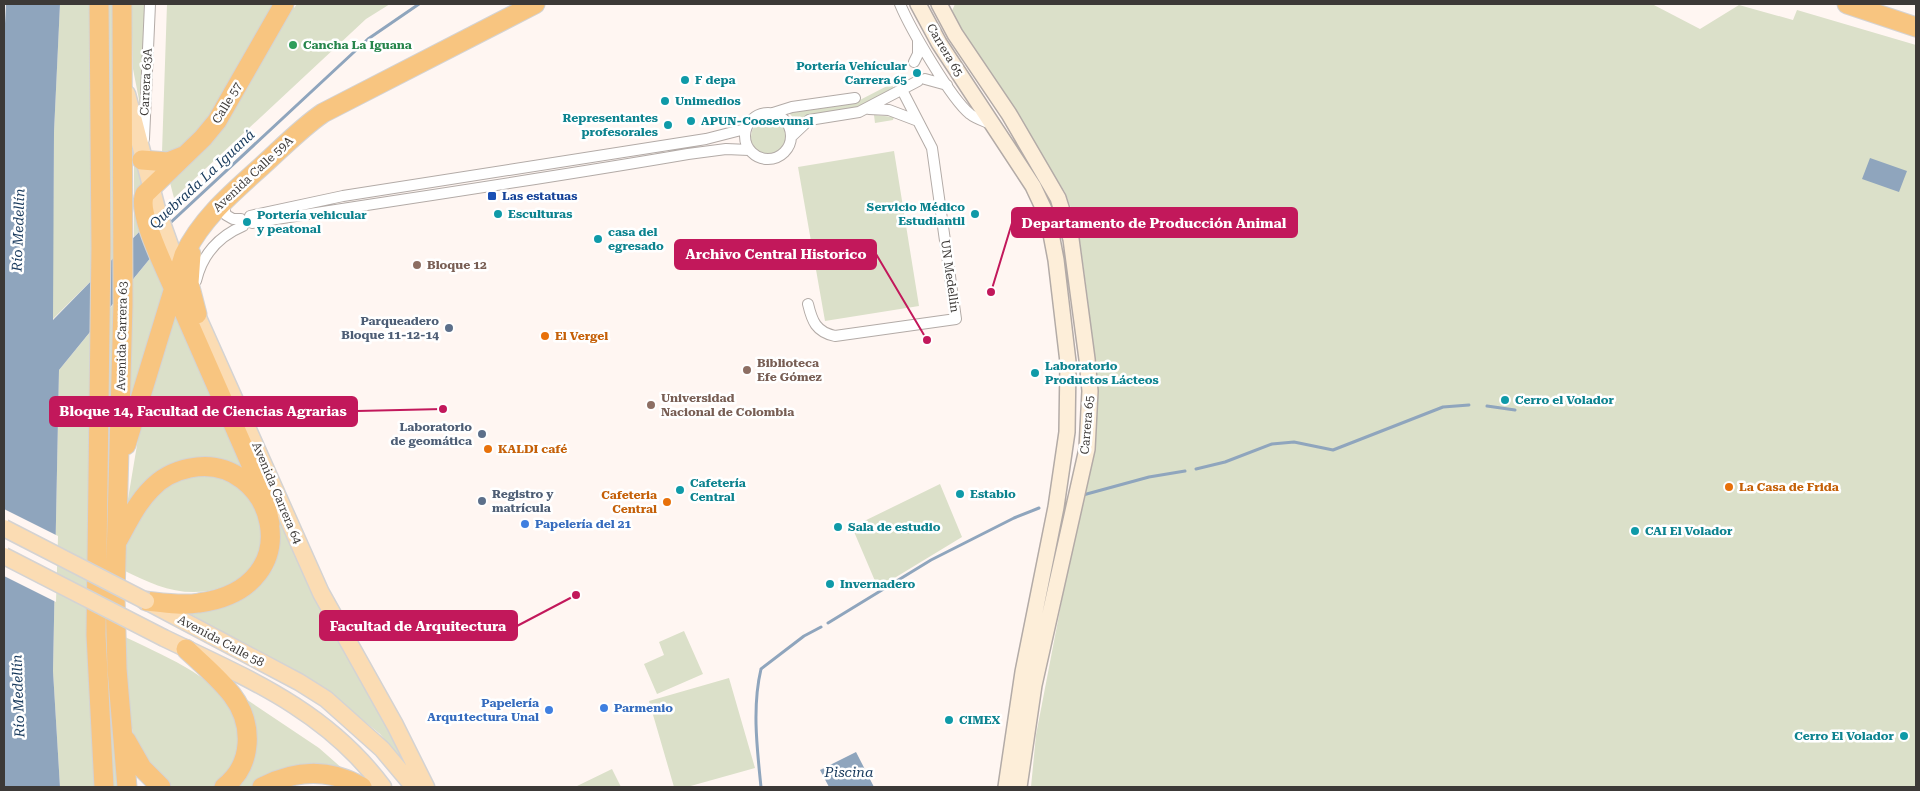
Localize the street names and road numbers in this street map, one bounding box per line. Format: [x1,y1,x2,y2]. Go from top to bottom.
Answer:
street label: Carrera 65 [924,21,966,79]
street label: Carrera 63A [137,47,155,116]
street label: Calle 57 [209,80,245,126]
street label: Avenida Calle 59A [210,133,296,215]
street label: UN Medellín [938,239,962,314]
street label: Avenida Carrera 63 [114,281,130,391]
street label: Carrera 65 [1077,395,1097,455]
street label: Avenida Carrera 64 [249,440,305,546]
street label: Avenida Calle 58 [175,612,267,670]

